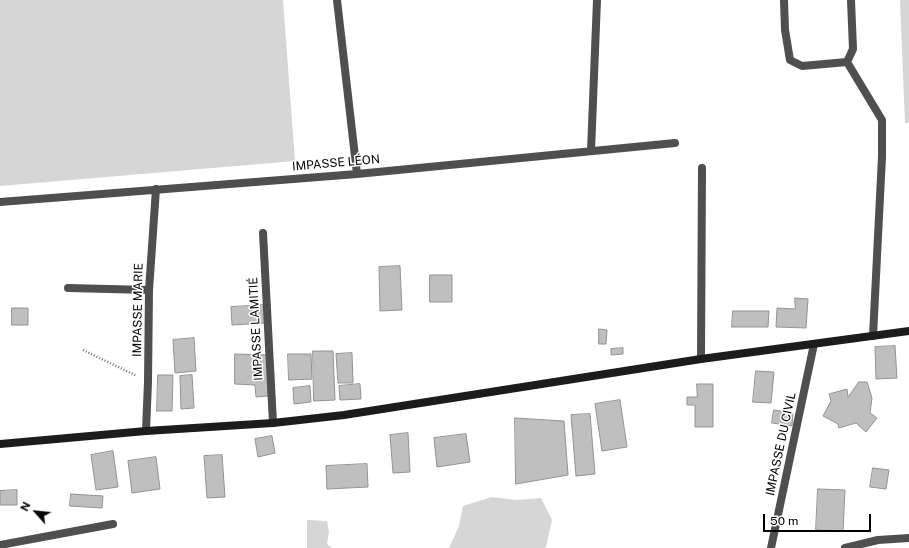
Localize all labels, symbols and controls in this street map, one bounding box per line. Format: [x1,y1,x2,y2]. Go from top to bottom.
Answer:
street label: IMPASSE LÉON [292,152,380,174]
street label: IMPASSE MARIE [130,263,146,357]
street label: IMPASSE LAMITIÉ [246,277,266,381]
street label: IMPASSE DU CIVIL [763,391,799,497]
north arrow [16,492,56,532]
text: N [18,500,33,513]
scale bar [765,506,873,532]
text: 50 m [770,514,798,528]

